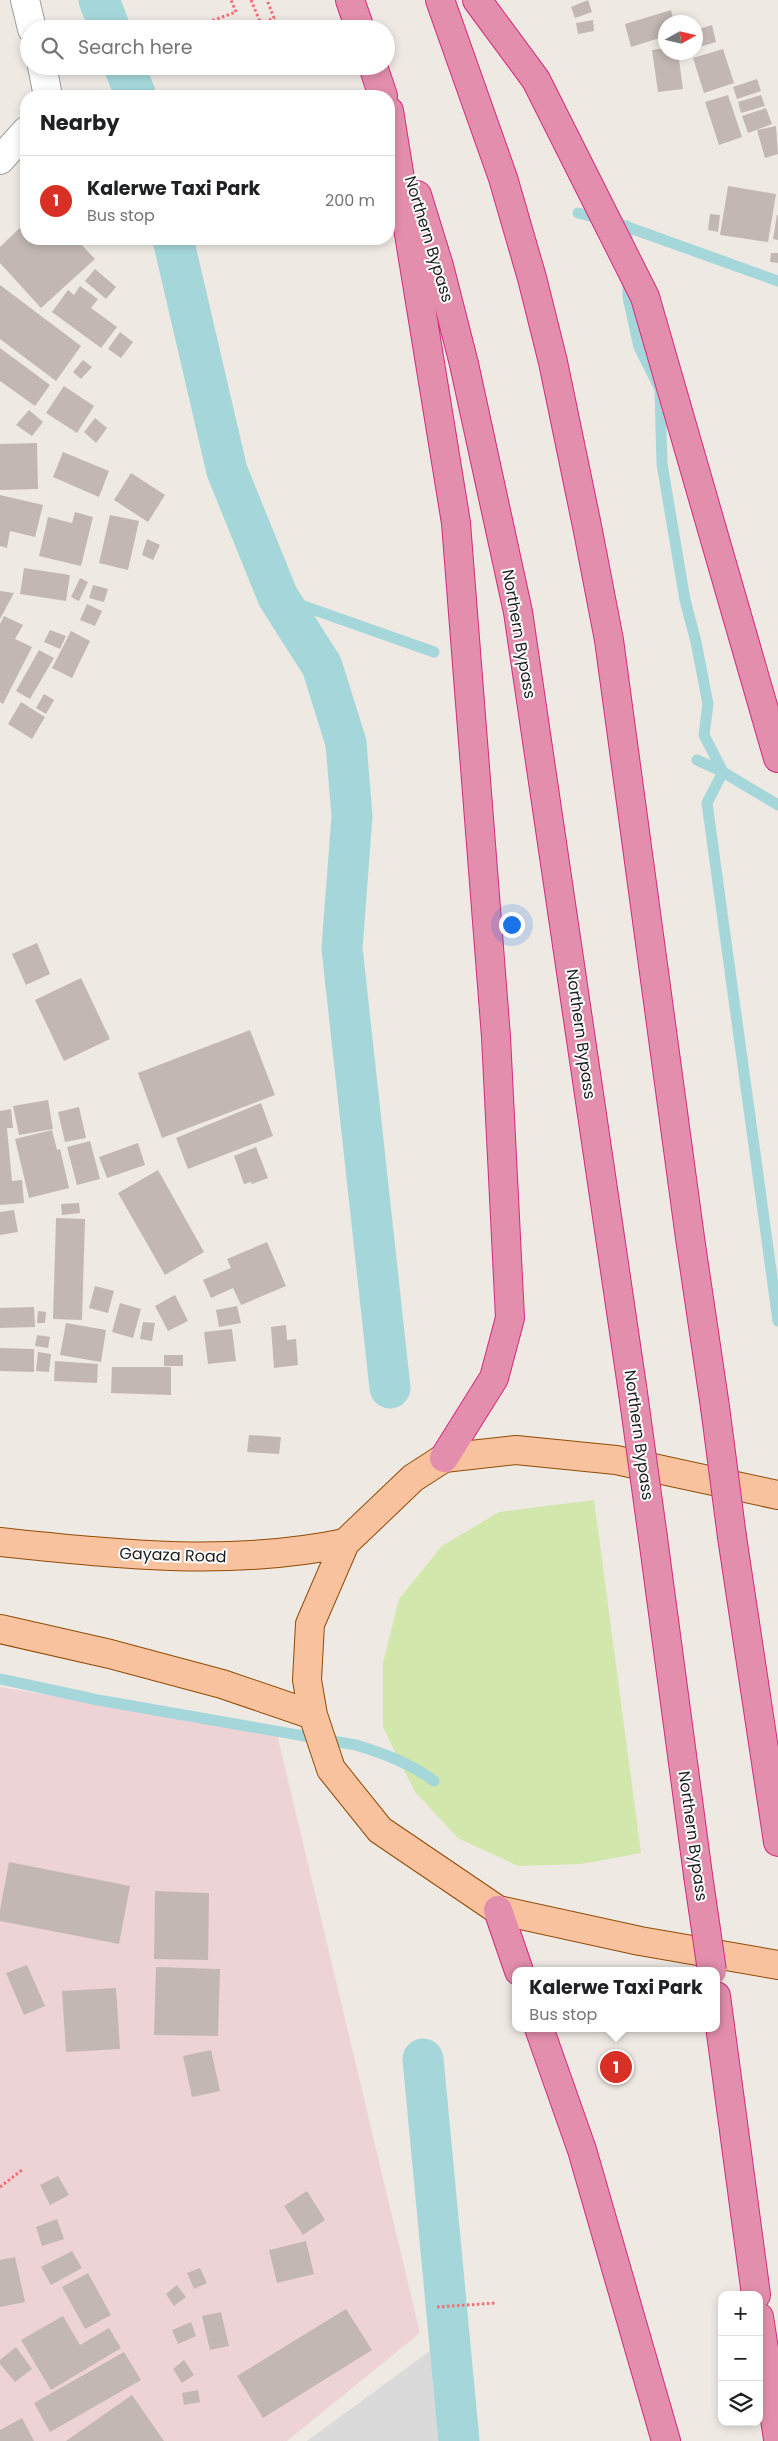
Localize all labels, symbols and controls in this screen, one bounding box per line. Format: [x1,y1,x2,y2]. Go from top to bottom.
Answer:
north arrow [658,15,703,60]
search box [20,20,395,75]
icon: search [38,34,66,62]
text: Search here [78,34,192,61]
text: Nearby [40,108,120,137]
street label: Northern Bypass [399,173,459,305]
text: Kalerwe Taxi Park [87,175,260,202]
text: 1 [53,189,59,212]
text: 200 m [325,189,375,212]
text: Bus stop [87,204,155,227]
street label: Northern Bypass [496,567,542,701]
your location [499,912,525,938]
street label: Northern Bypass [560,967,602,1101]
street label: Northern Bypass [618,1368,660,1502]
street label: Gayaza Road [119,1542,227,1568]
street label: Northern Bypass [672,1769,714,1903]
popup [512,1967,720,2032]
text: Kalerwe Taxi Park [529,1974,703,2001]
text: Bus stop [529,2003,597,2026]
pin: 1 [600,2048,632,2086]
map controls [718,2291,763,2426]
button: + [718,2291,763,2336]
button: − [718,2336,763,2381]
button: layers [718,2381,763,2426]

